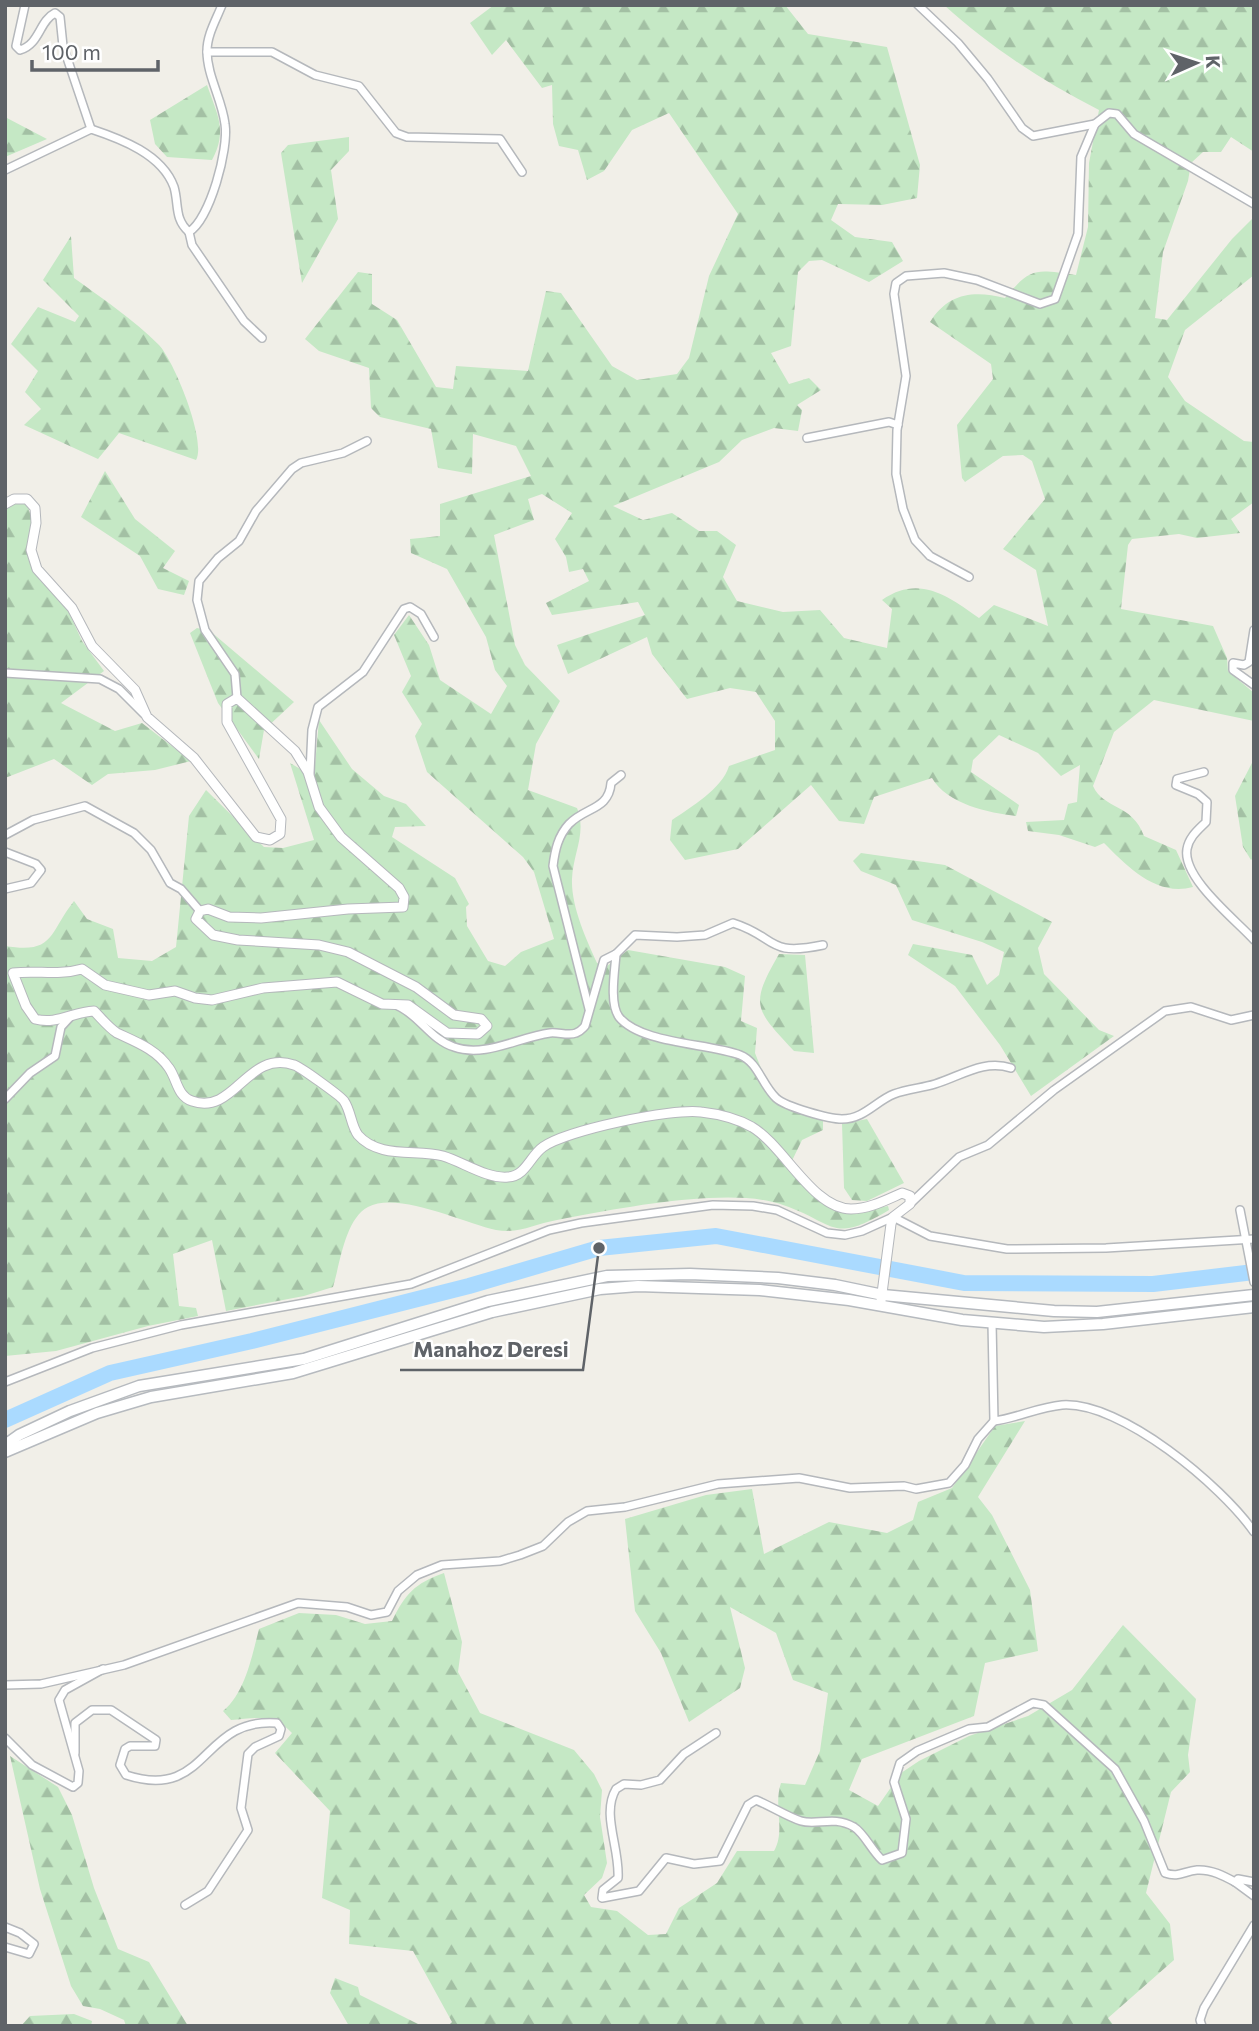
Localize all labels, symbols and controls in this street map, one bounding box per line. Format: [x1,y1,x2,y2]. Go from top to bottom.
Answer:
scale bar [32,28,158,72]
north arrow [1161,28,1231,98]
text: 100 m [42,39,101,64]
text: K [1202,55,1225,69]
callout: Manahoz Deresi [400,1328,583,1370]
text: Manahoz Deresi [413,1336,569,1361]

